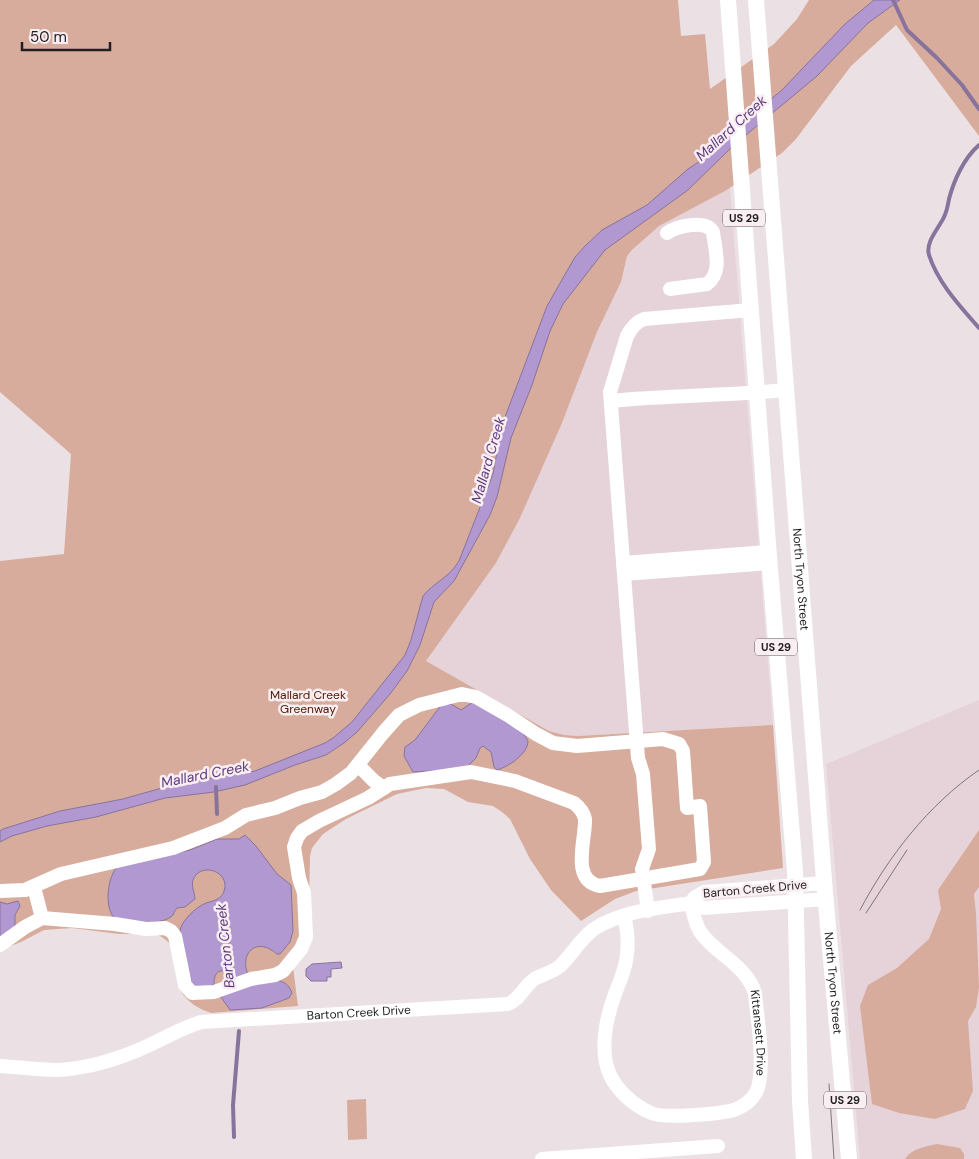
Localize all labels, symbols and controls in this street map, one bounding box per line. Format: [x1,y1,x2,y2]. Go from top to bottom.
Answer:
scale bar [22,20,110,52]
text: 50 m [30,27,67,47]
water label: Mallard Creek [692,91,771,165]
road number: US 29 [723,210,765,227]
water label: Mallard Creek [467,414,509,505]
street label: North Tryon Street [789,527,813,631]
road number: US 29 [755,638,797,656]
park label: Mallard Creek Greenway [270,687,346,717]
water label: Mallard Creek [159,756,251,791]
street label: Barton Creek Drive [702,876,808,902]
water label: Barton Creek [212,902,238,989]
street label: North Tryon Street [821,931,846,1035]
street label: Kittansett Drive [747,989,769,1077]
street label: Barton Creek Drive [306,1002,411,1024]
road number: US 29 [824,1092,866,1108]

